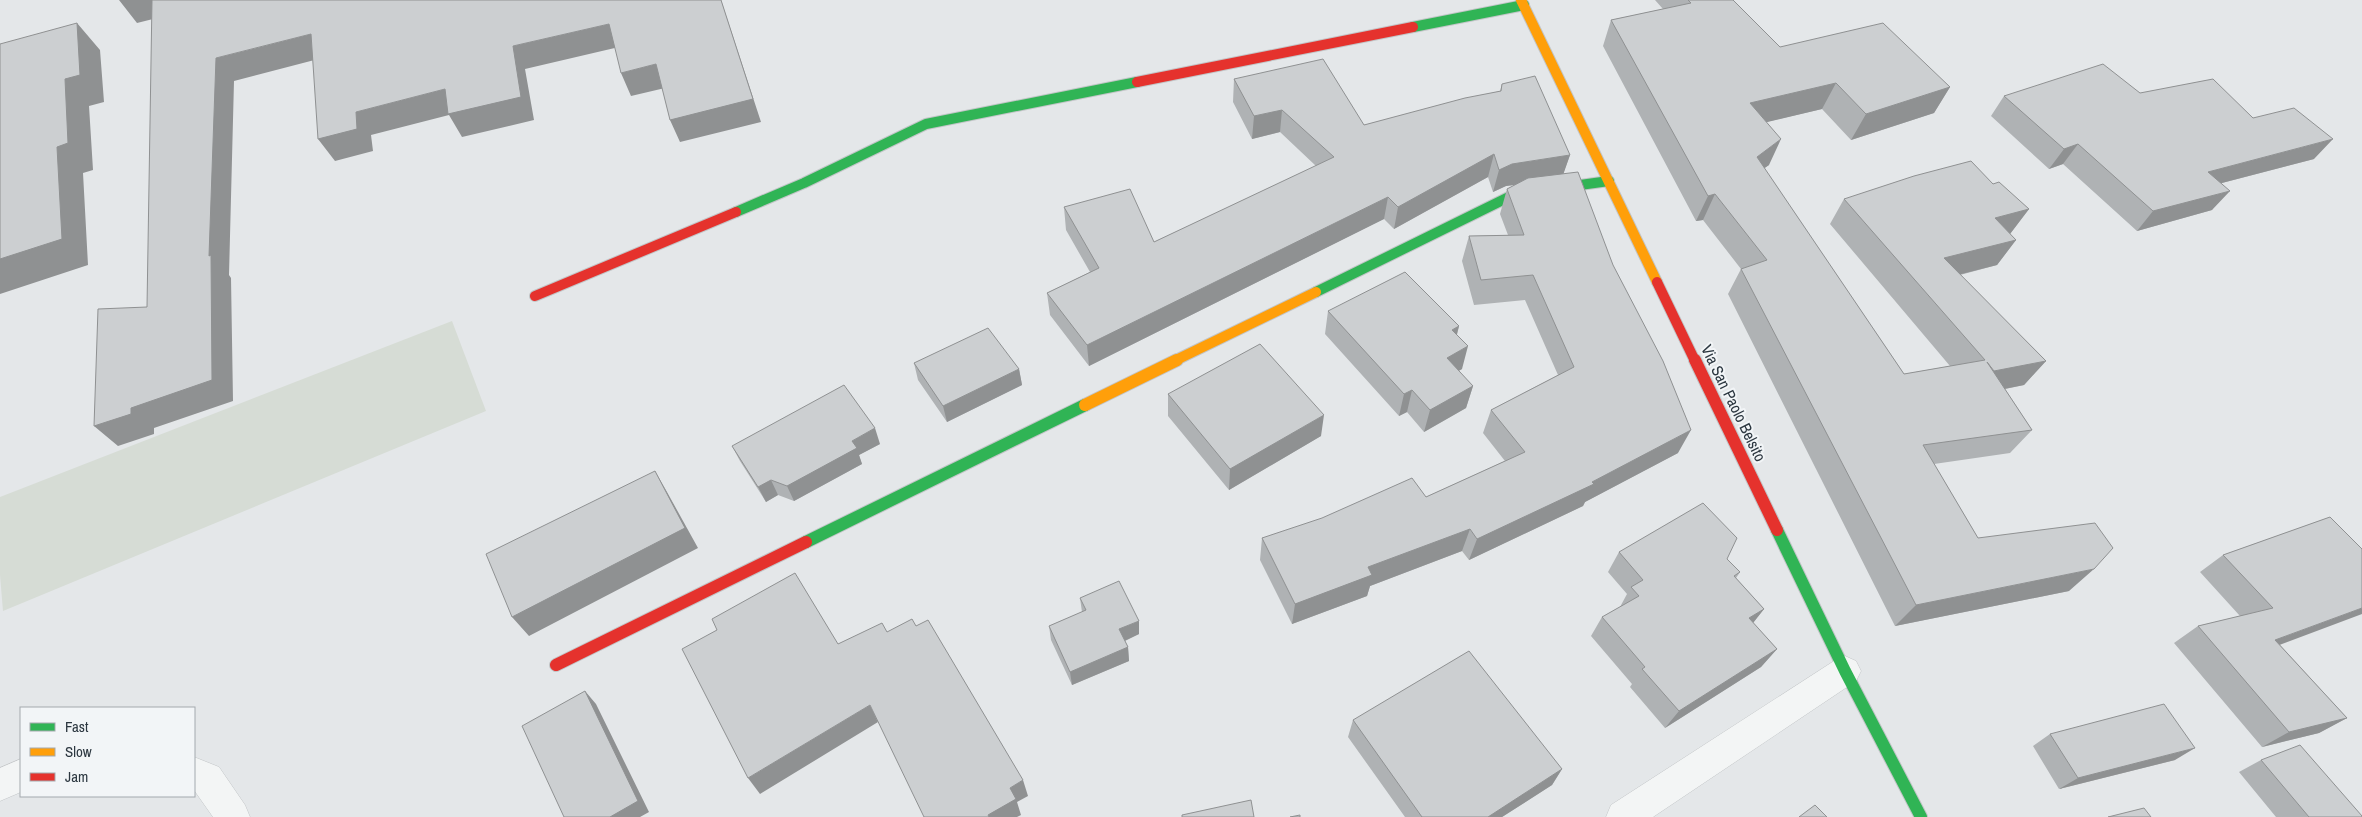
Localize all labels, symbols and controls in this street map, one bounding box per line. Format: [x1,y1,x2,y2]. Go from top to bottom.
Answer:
street label: Via San Paolo Belsito [1696,341,1772,465]
legend [20,707,195,797]
text: Fast [65,716,89,737]
text: Slow [65,741,92,762]
text: Jam [65,766,88,787]

